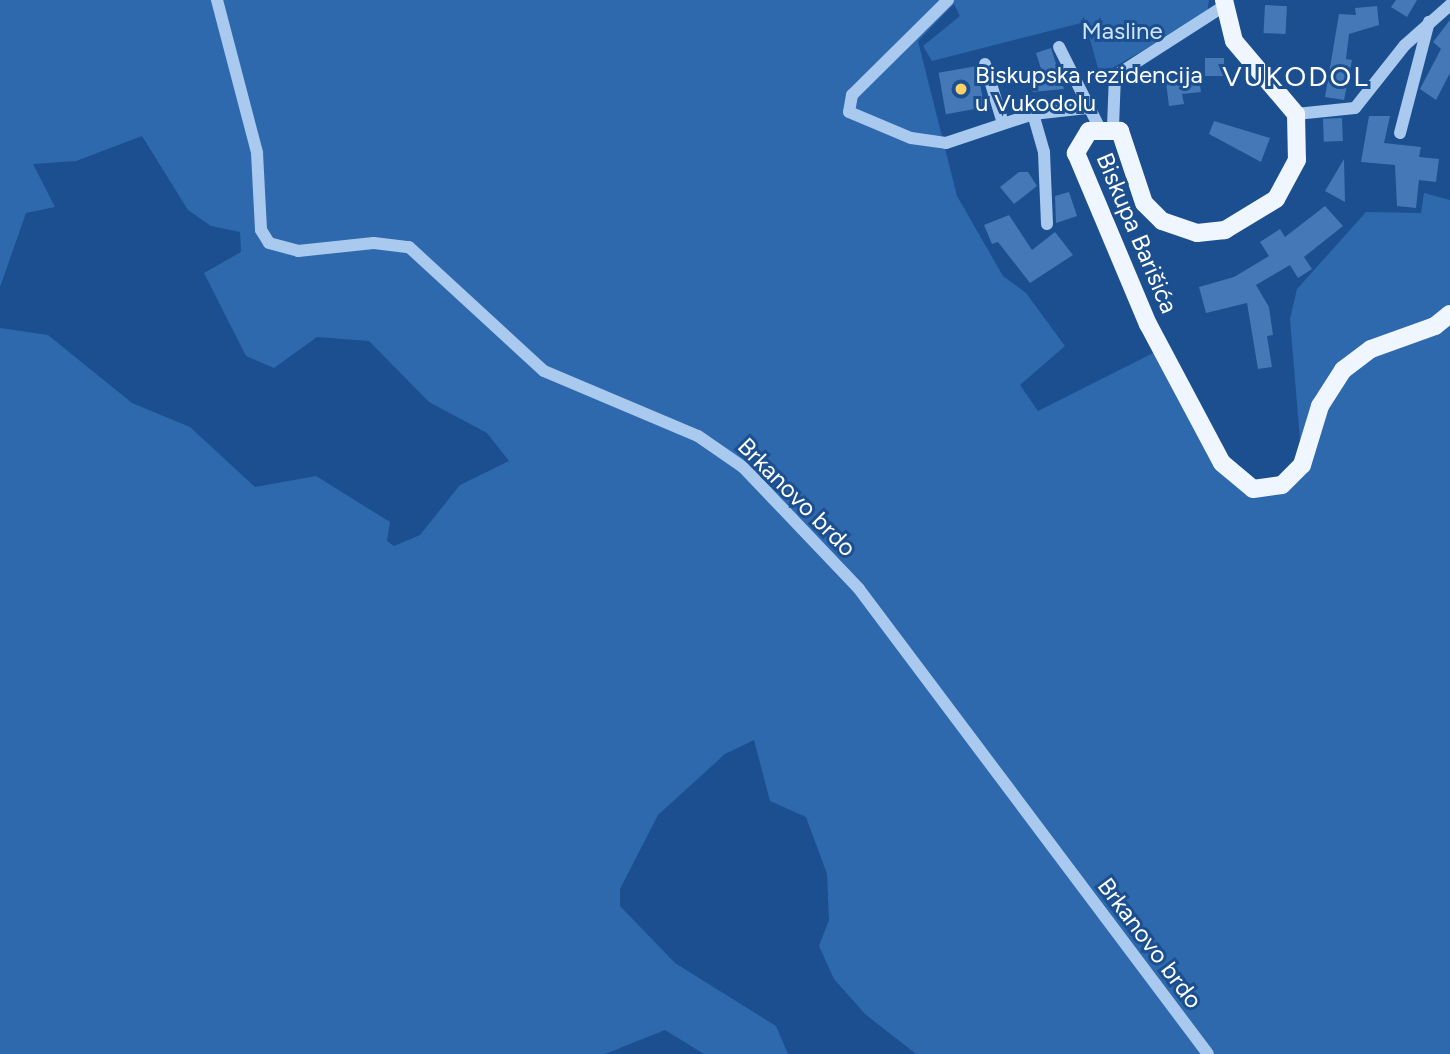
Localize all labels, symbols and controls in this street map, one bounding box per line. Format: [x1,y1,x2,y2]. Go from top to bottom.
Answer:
park label: Masline [1081,17,1163,45]
district label: VUKODOL [1223,59,1369,93]
place label: Biskupska rezidencija u Vukodolu [975,61,1203,117]
marker: Biskupska rezidencija u Vukodolu [953,81,969,97]
street label: Biskupa Barišića [1090,148,1184,318]
street label: Brkanovo brdo [732,432,862,562]
street label: Brkanovo brdo [1092,872,1208,1014]

